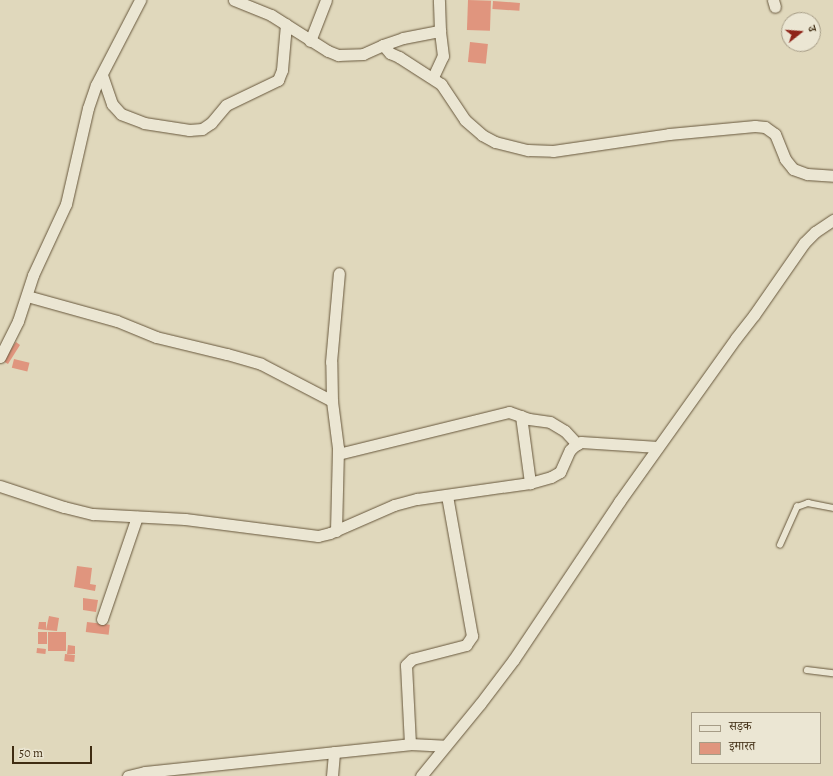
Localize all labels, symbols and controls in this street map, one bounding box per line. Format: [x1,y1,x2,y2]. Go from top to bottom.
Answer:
north arrow [781,12,821,52]
text: उ [804,24,820,34]
legend [691,712,821,764]
text: सड़क [729,718,752,734]
scale bar [14,738,94,764]
text: इमारत [729,738,755,754]
text: 50 m [19,745,43,761]

